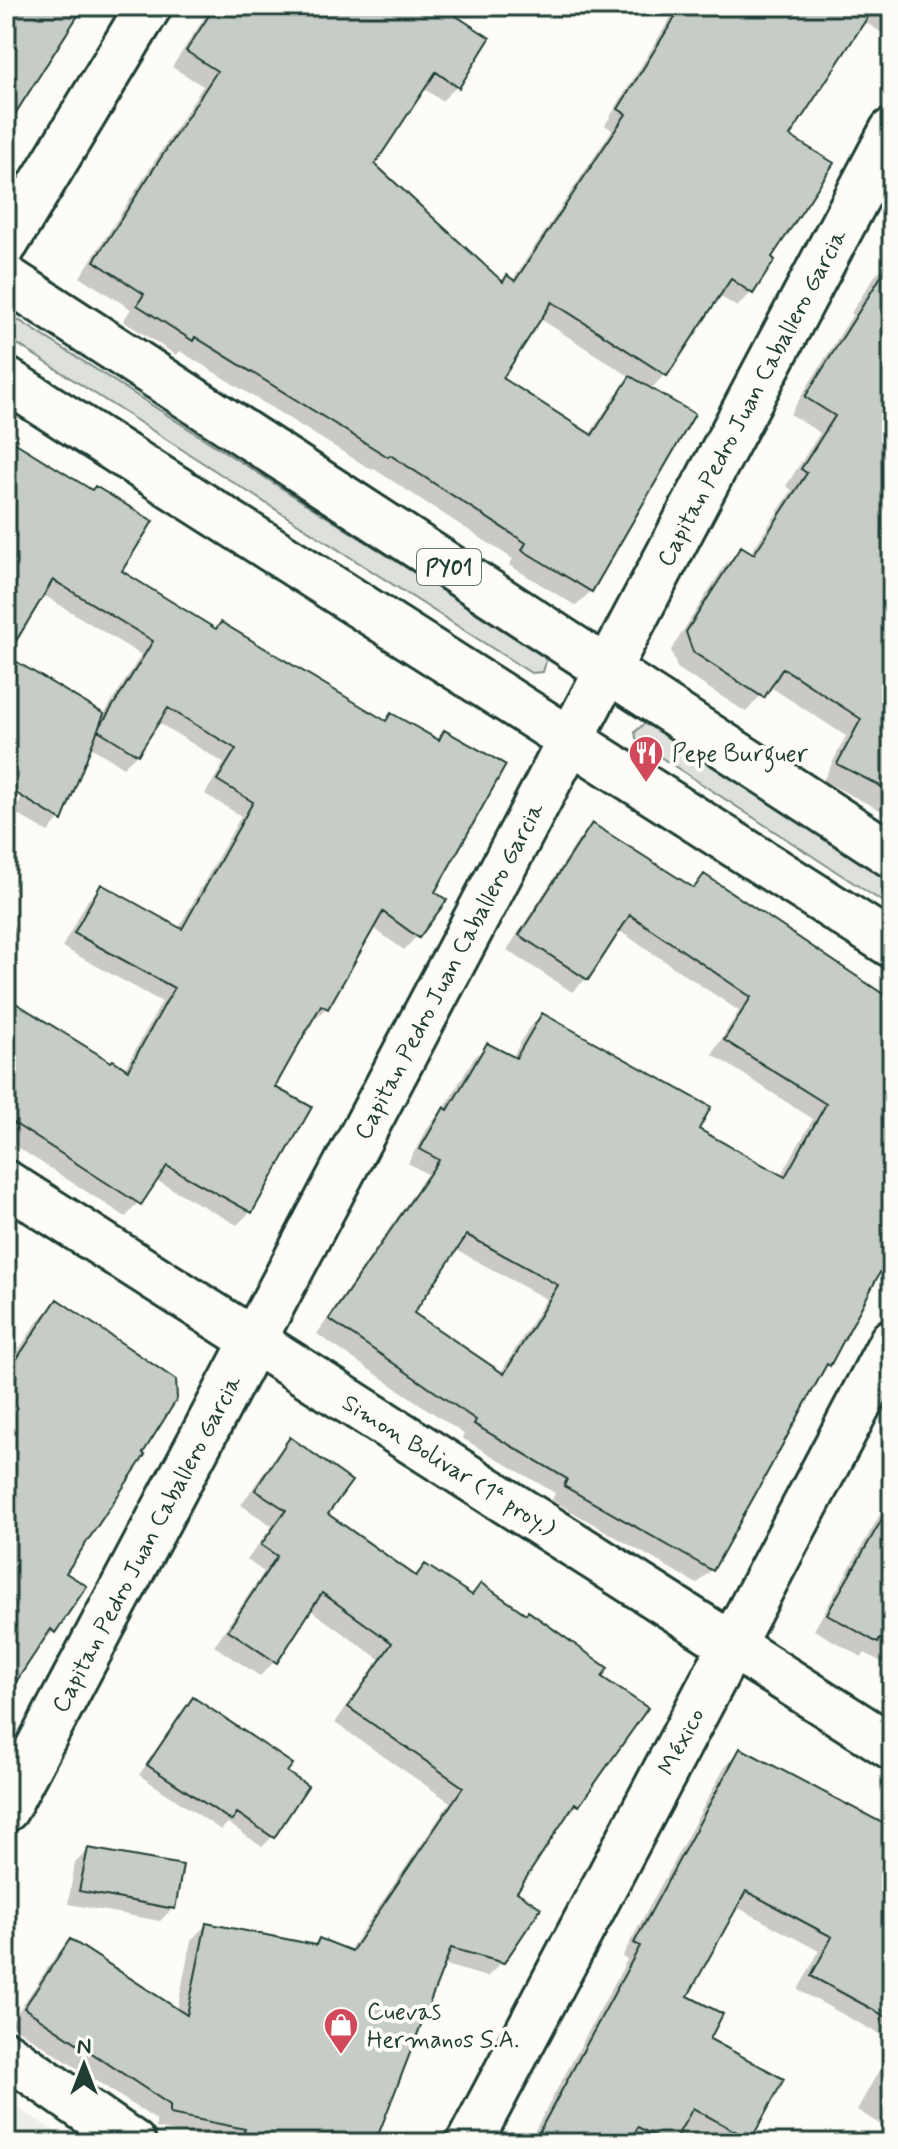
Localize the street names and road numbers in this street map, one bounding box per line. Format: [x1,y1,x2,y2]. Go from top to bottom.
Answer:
street label: Capitan Pedro Juan Caballero Garcia [651,224,855,572]
road number: PY01 [417,549,481,585]
street label: Capitan Pedro Juan Caballero Garcia [348,797,552,1145]
street label: Capitan Pedro Juan Caballero Garcia [46,1370,249,1718]
street label: Simon Bolivar (1ª proy.) [336,1388,561,1545]
street label: México [652,1703,713,1781]

